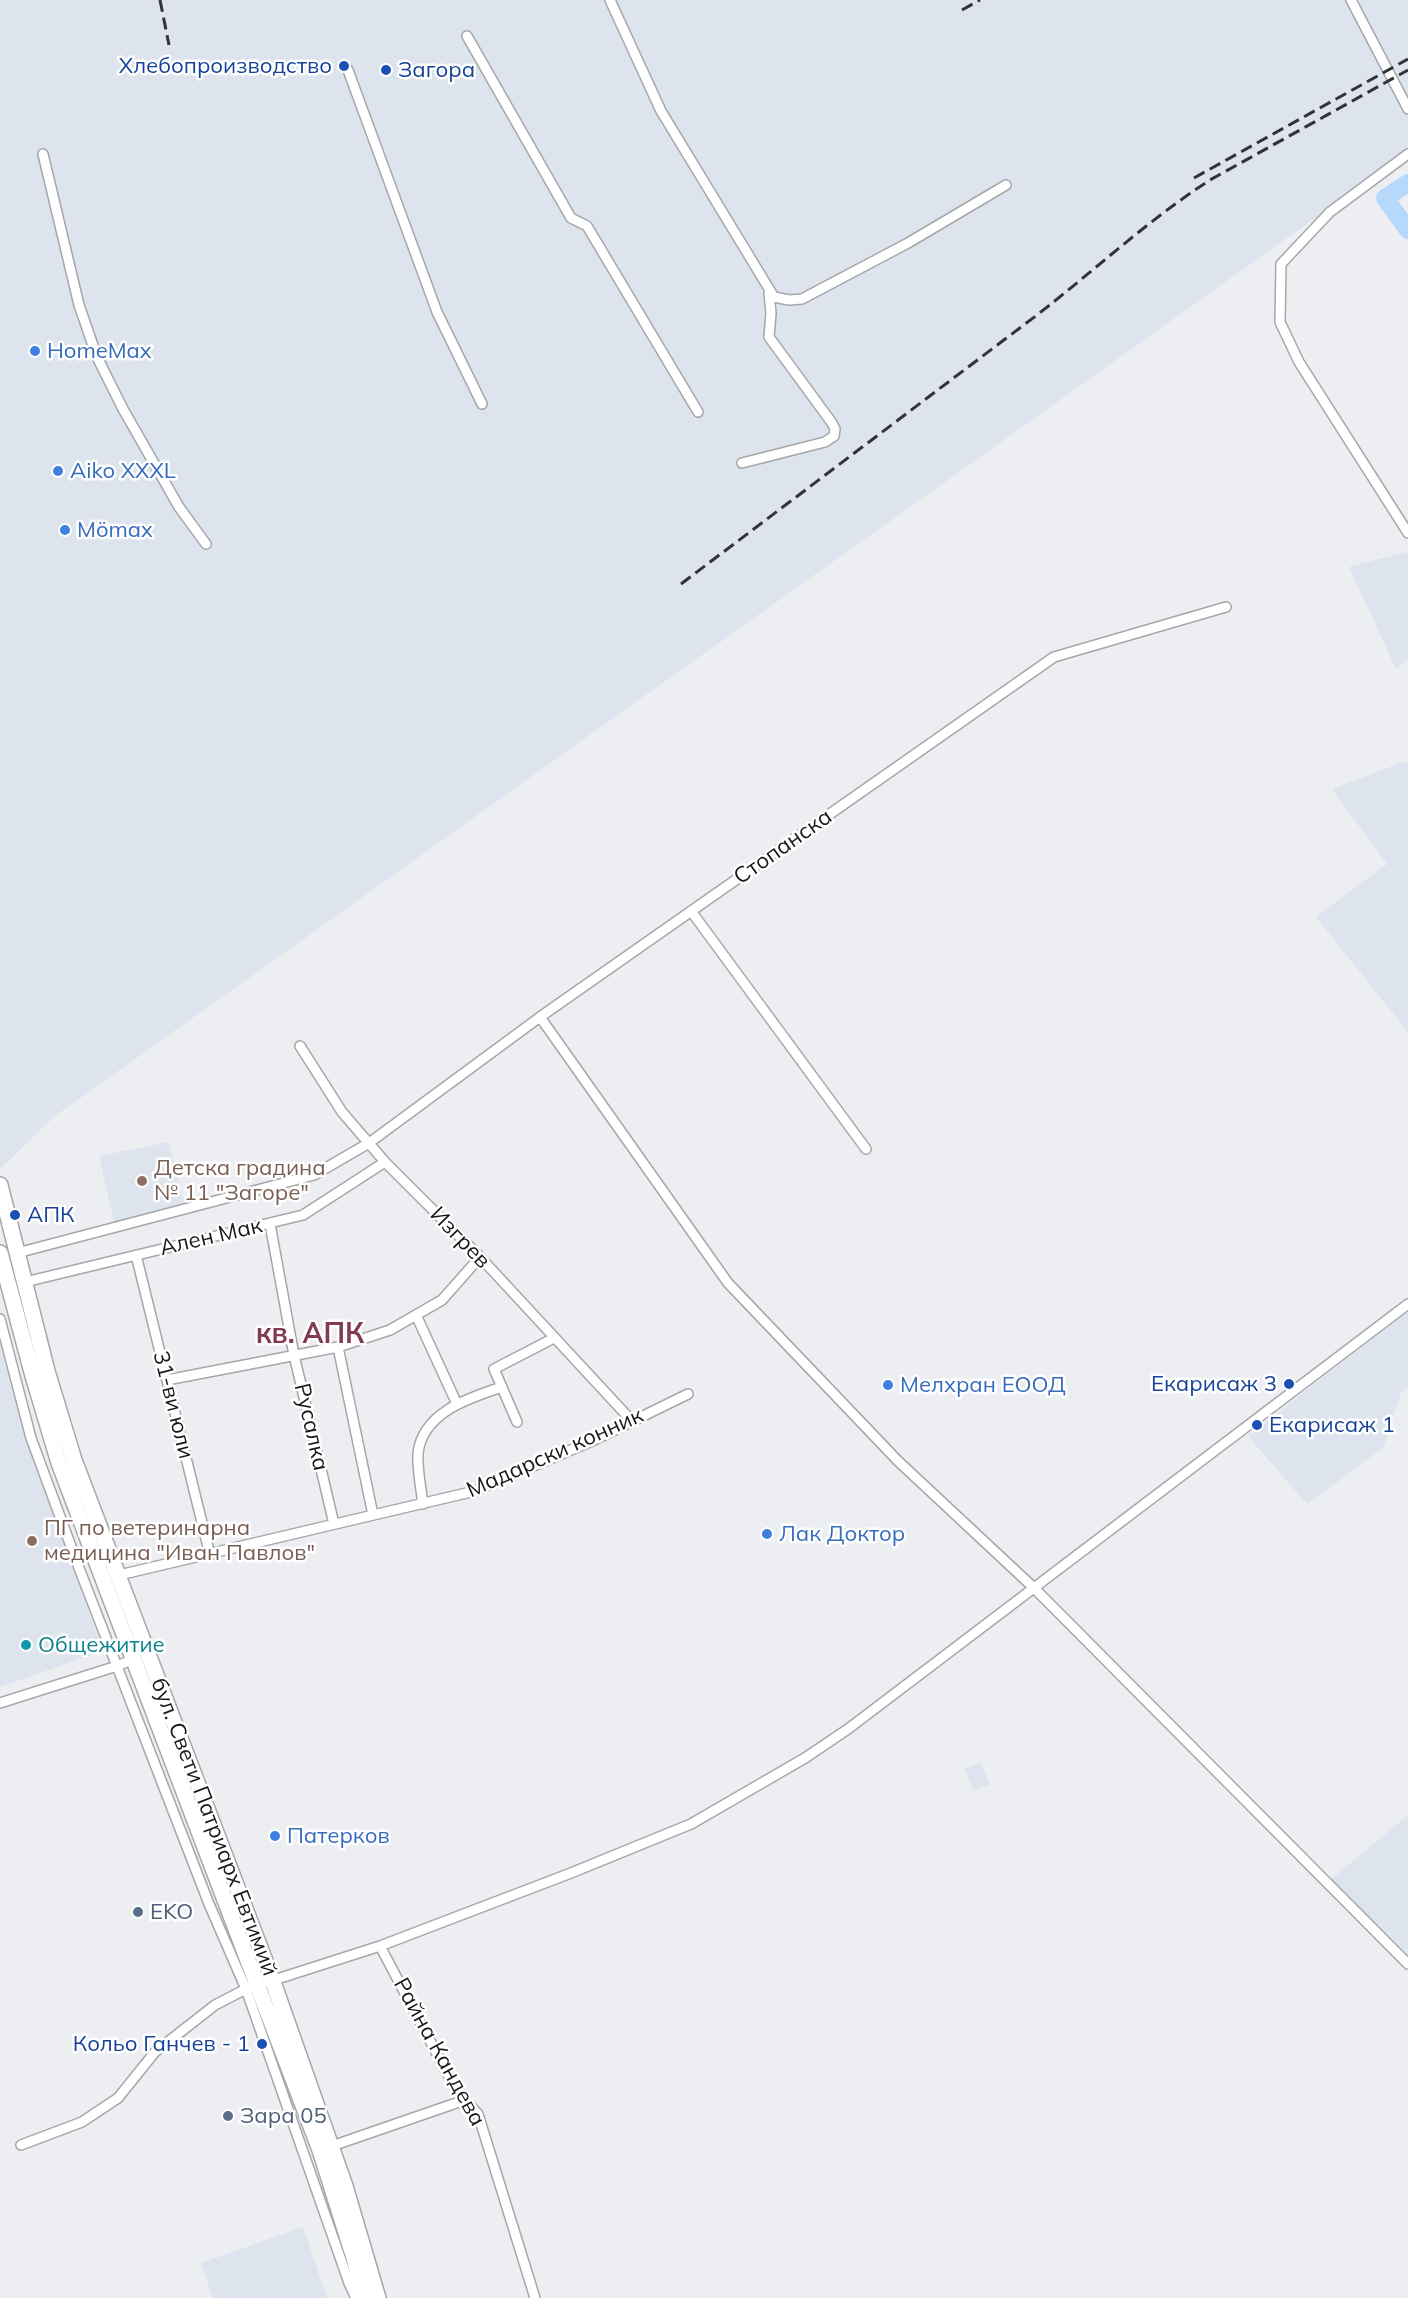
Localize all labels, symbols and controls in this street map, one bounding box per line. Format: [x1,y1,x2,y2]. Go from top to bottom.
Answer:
place label: Хлебопроизводство [119,53,332,79]
place label: Загора [398,57,475,83]
marker: Хлебопроизводство [337,59,351,73]
marker: Загора [379,63,393,77]
place label: HomeMax [47,338,152,364]
marker: HomeMax [28,344,42,358]
place label: Aiko XXXL [70,458,176,484]
marker: Aiko XXXL [51,464,65,478]
place label: Mömax [77,517,153,543]
marker: Mömax [58,523,72,537]
street label: Стопанска [729,804,837,890]
place label: Детска градина № 11 "Загоре" [154,1155,326,1206]
marker: Детска градина № 11 "Загоре" [135,1174,149,1188]
place label: АПК [27,1202,74,1228]
street label: Изгрев [424,1202,496,1274]
marker: АПК [8,1208,22,1222]
street label: Ален Мак [157,1212,265,1262]
district label: кв. АПК [256,1318,364,1352]
street label: 31-ви юли [147,1348,199,1462]
place label: Екарисаж 3 [1151,1371,1277,1397]
place label: Мелхран ЕООД [900,1372,1066,1398]
marker: Екарисаж 3 [1282,1377,1296,1391]
marker: Мелхран ЕООД [881,1378,895,1392]
street label: Русалка [288,1381,334,1473]
street label: Мадарски конник [463,1402,647,1504]
place label: Екарисаж 1 [1269,1412,1395,1438]
marker: Екарисаж 1 [1250,1418,1264,1432]
place label: ПГ по ветеринарна медицина "Иван Павлов" [44,1515,315,1566]
place label: Лак Доктор [779,1521,905,1547]
marker: Лак Доктор [760,1527,774,1541]
marker: ПГ по ветеринарна медицина "Иван Павлов" [25,1534,39,1548]
place label: Общежитие [38,1632,165,1658]
marker: Общежитие [19,1638,33,1652]
street label: бул. Свети Патриарх Евтимий [145,1675,283,1979]
place label: Патерков [287,1823,390,1849]
marker: Патерков [268,1829,282,1843]
place label: EKO [150,1899,193,1925]
marker: EKO [131,1905,145,1919]
street label: Райна Кандева [387,1973,491,2131]
place label: Кольо Ганчев - 1 [73,2031,250,2057]
marker: Кольо Ганчев - 1 [255,2037,269,2051]
place label: Зара 05 [240,2103,327,2129]
marker: Зара 05 [221,2109,235,2123]

